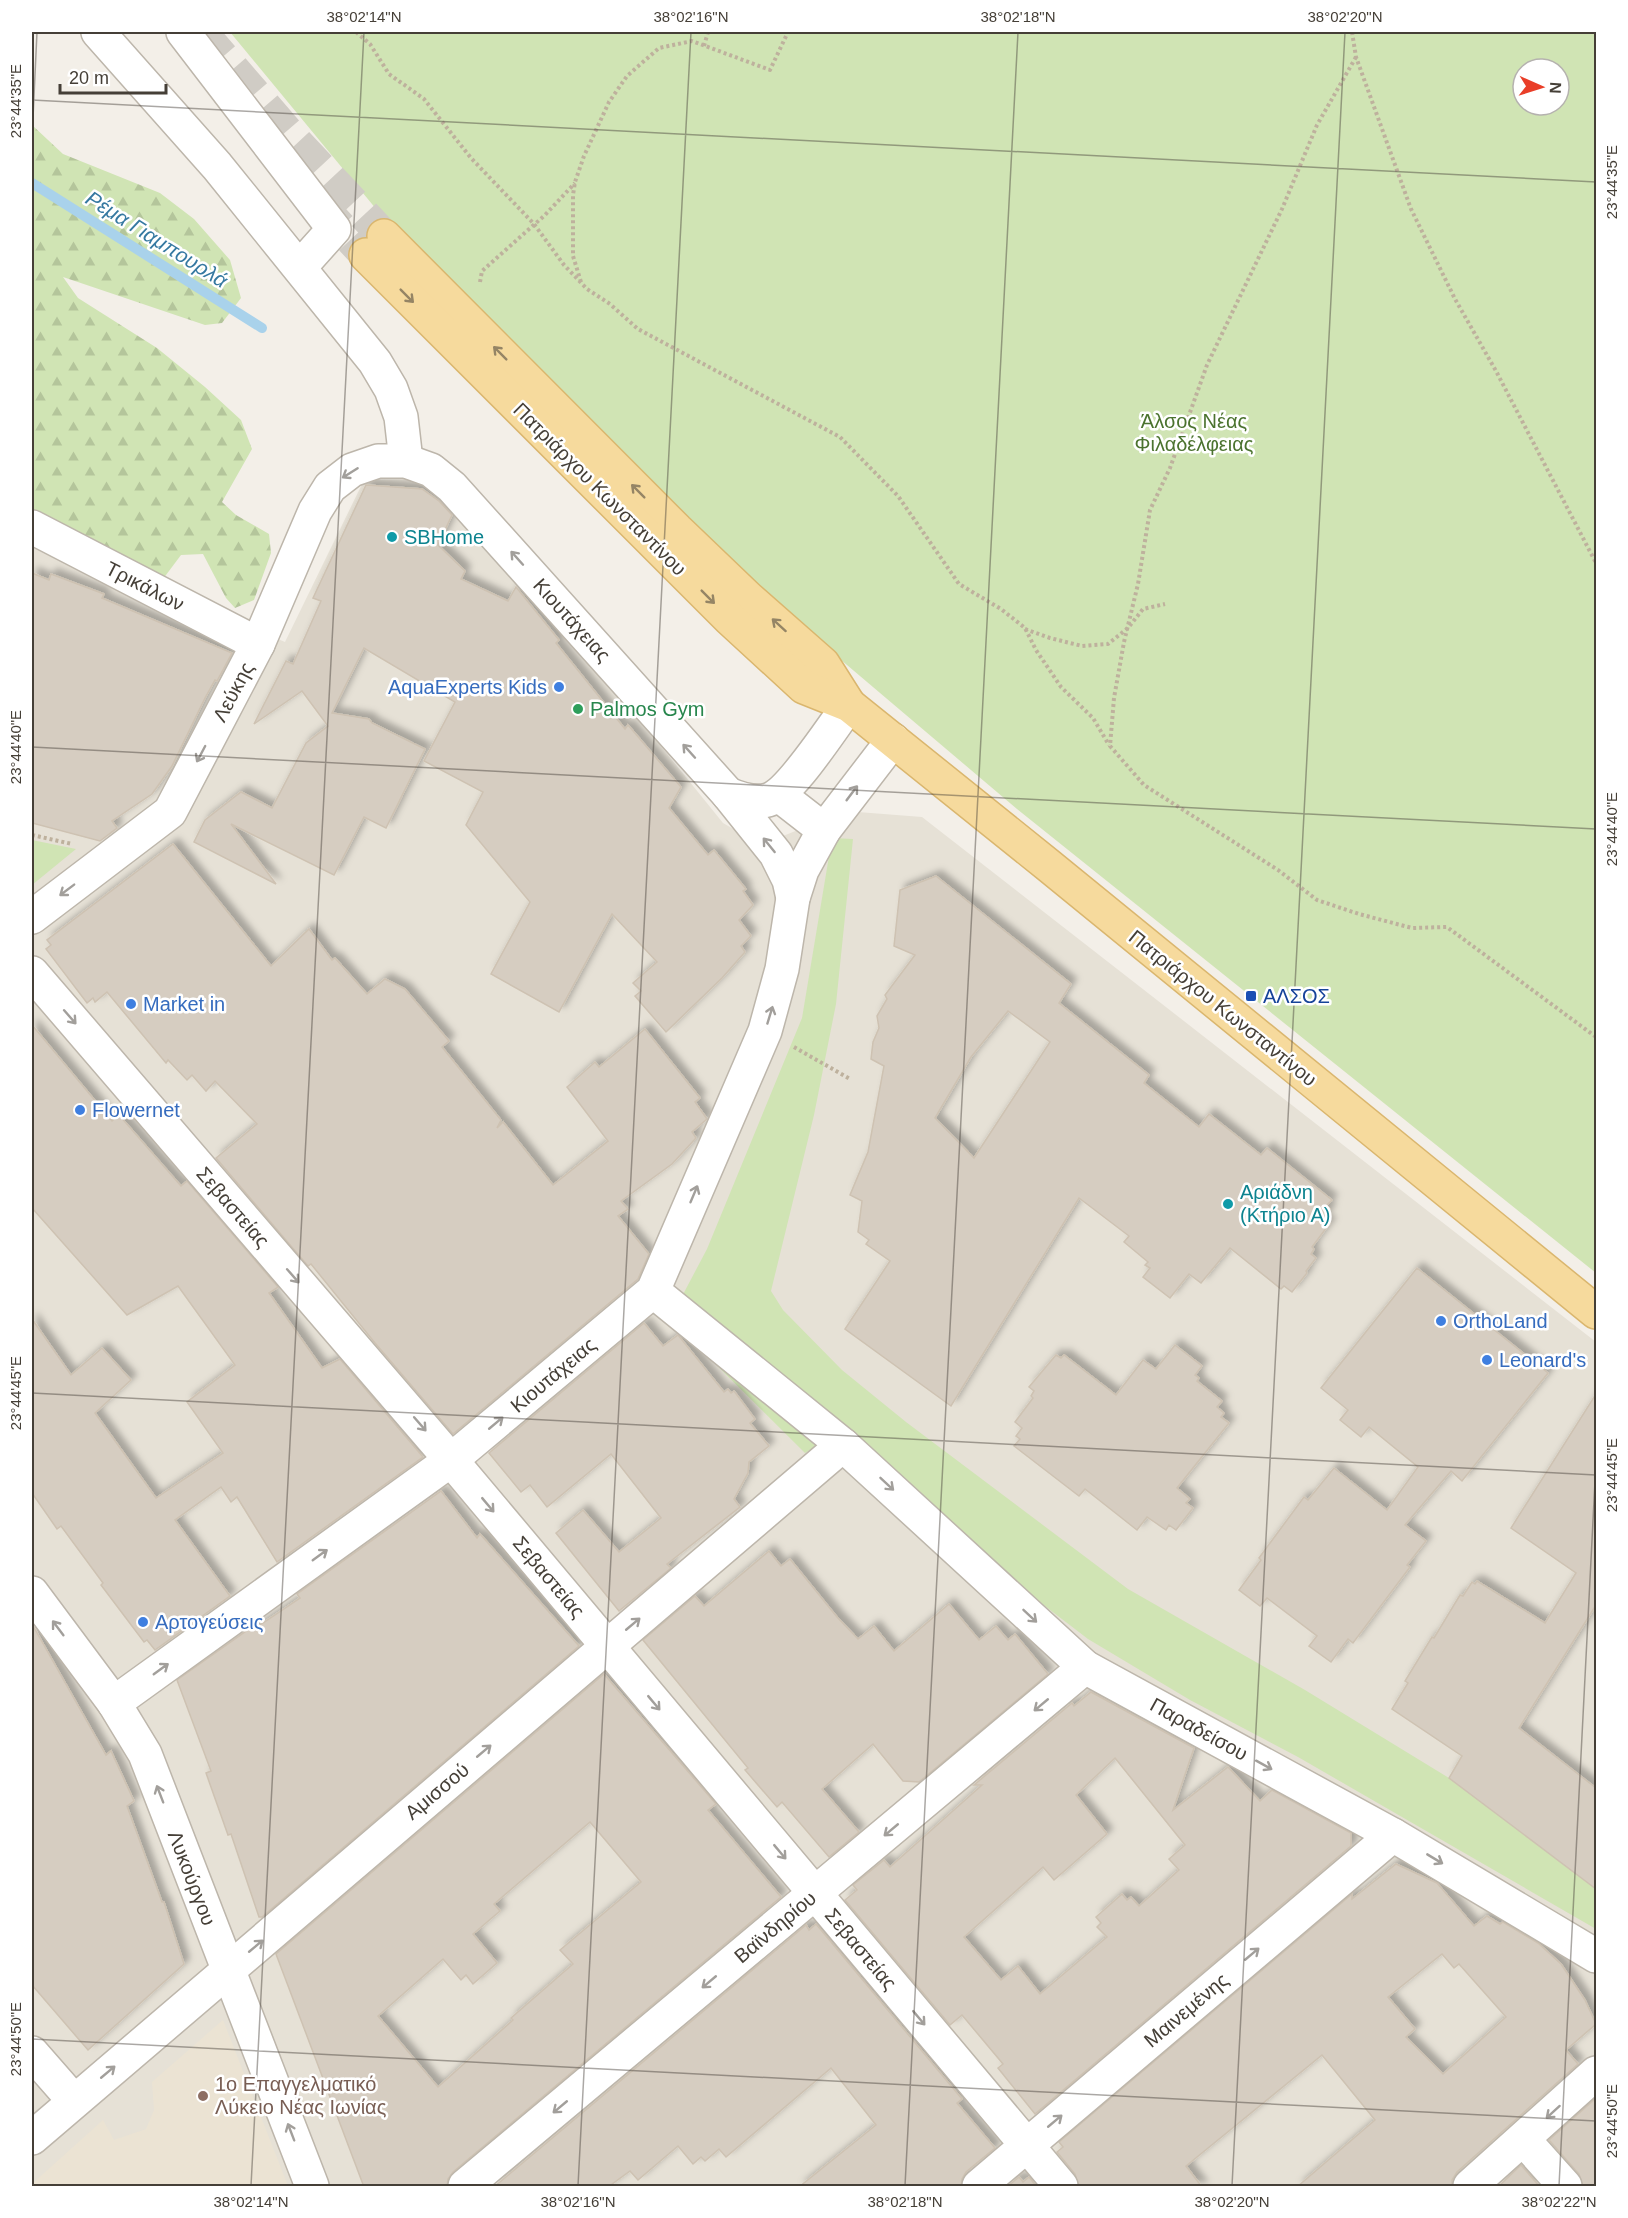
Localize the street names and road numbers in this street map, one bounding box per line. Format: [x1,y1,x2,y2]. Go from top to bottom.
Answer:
street label: Πατριάρχου Κωνσταντίνου [509,398,691,580]
street label: Τρικάλων [102,557,188,615]
street label: Κιουτάχειας [529,574,615,666]
street label: Λεύκης [208,658,258,725]
street label: Πατριάρχου Κωνσταντίνου [1125,926,1321,1090]
street label: Σεβαστείας [192,1162,274,1252]
street label: Κιουτάχειας [506,1333,600,1417]
street label: Σεβαστείας [509,1532,590,1622]
street label: Παραδείσου [1147,1693,1251,1765]
street label: Αμισσού [401,1758,473,1824]
street label: Λυκούργου [164,1828,220,1928]
street label: Βαϊνδηρίου [730,1887,820,1967]
street label: Σεβαστείας [821,1904,902,1994]
street label: Μαινεμένης [1140,1968,1233,2051]

